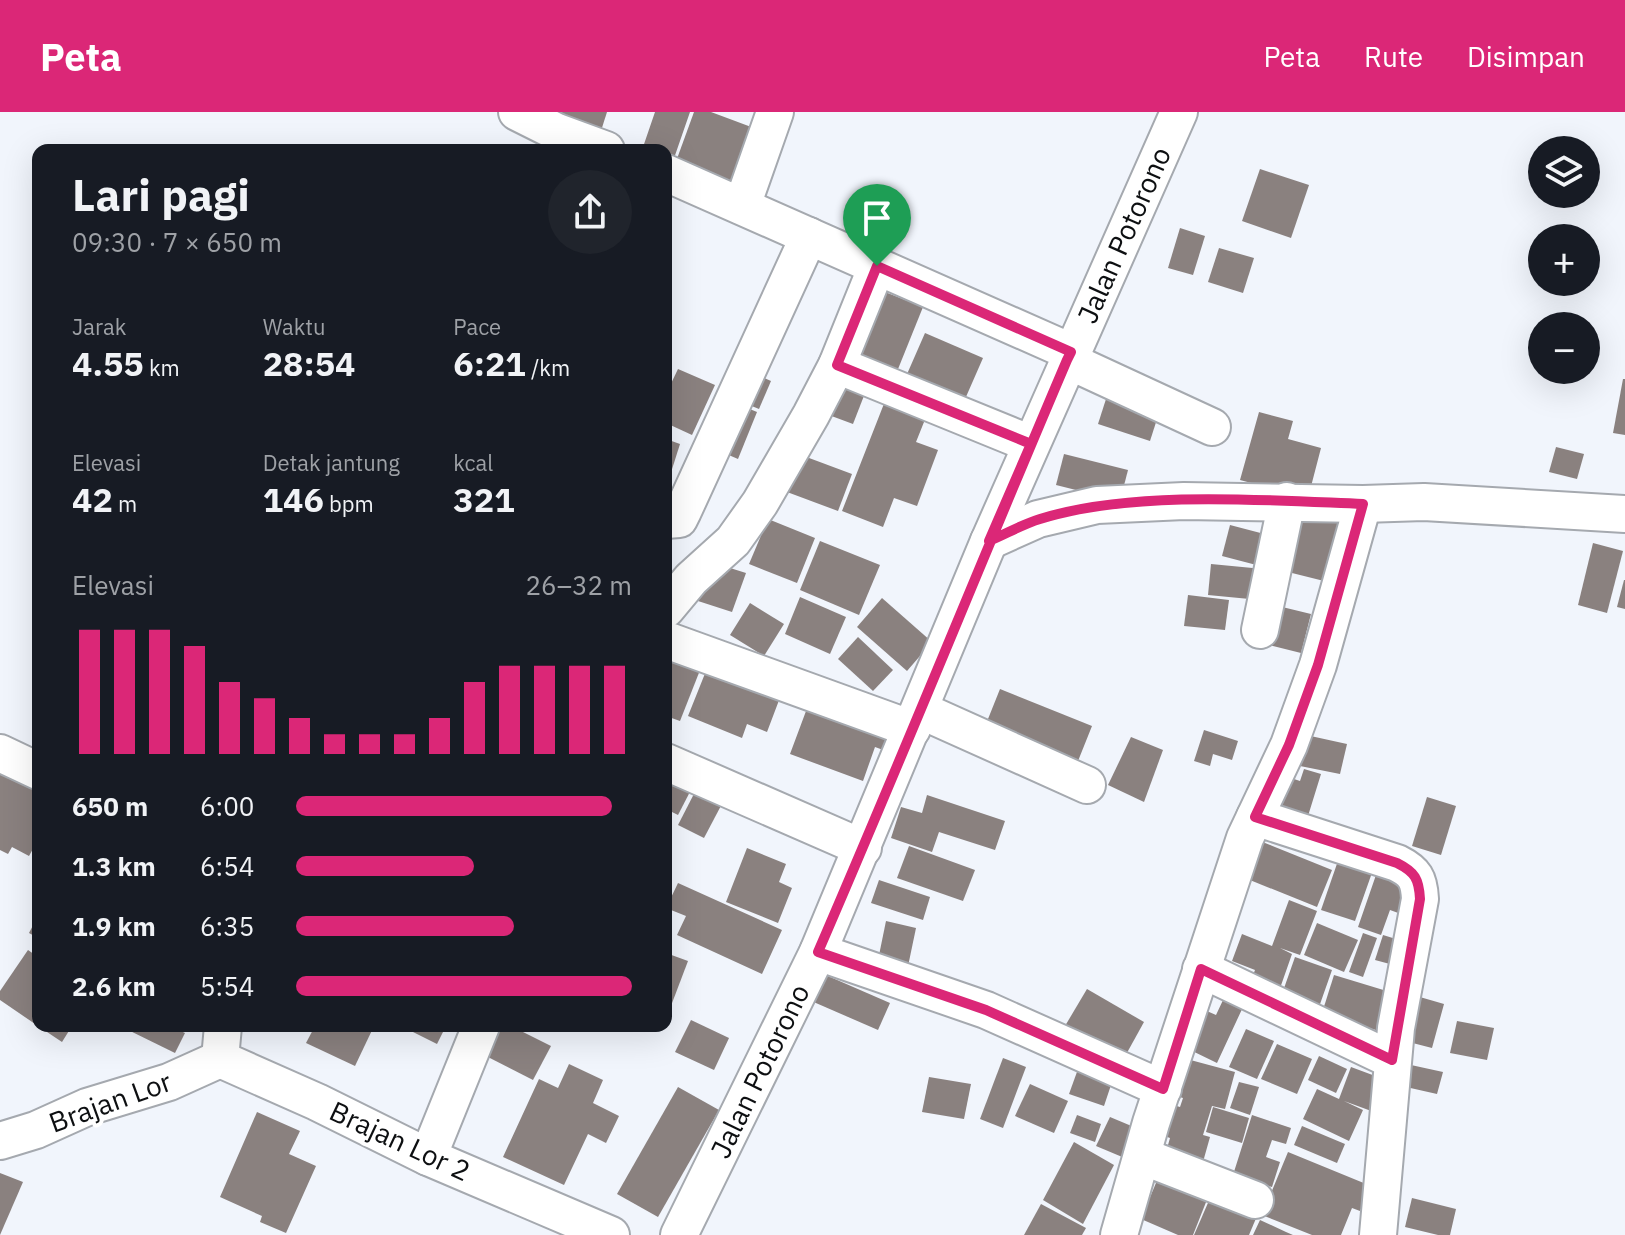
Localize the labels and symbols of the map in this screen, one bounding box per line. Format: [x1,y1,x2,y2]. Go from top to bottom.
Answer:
street label: Jalan Potorono [1068,141,1179,329]
pin [843,184,911,266]
street label: Jalan Potorono [701,978,818,1164]
street label: Brajan Lor [44,1062,176,1141]
street label: Brajan Lor 2 [324,1092,476,1189]

